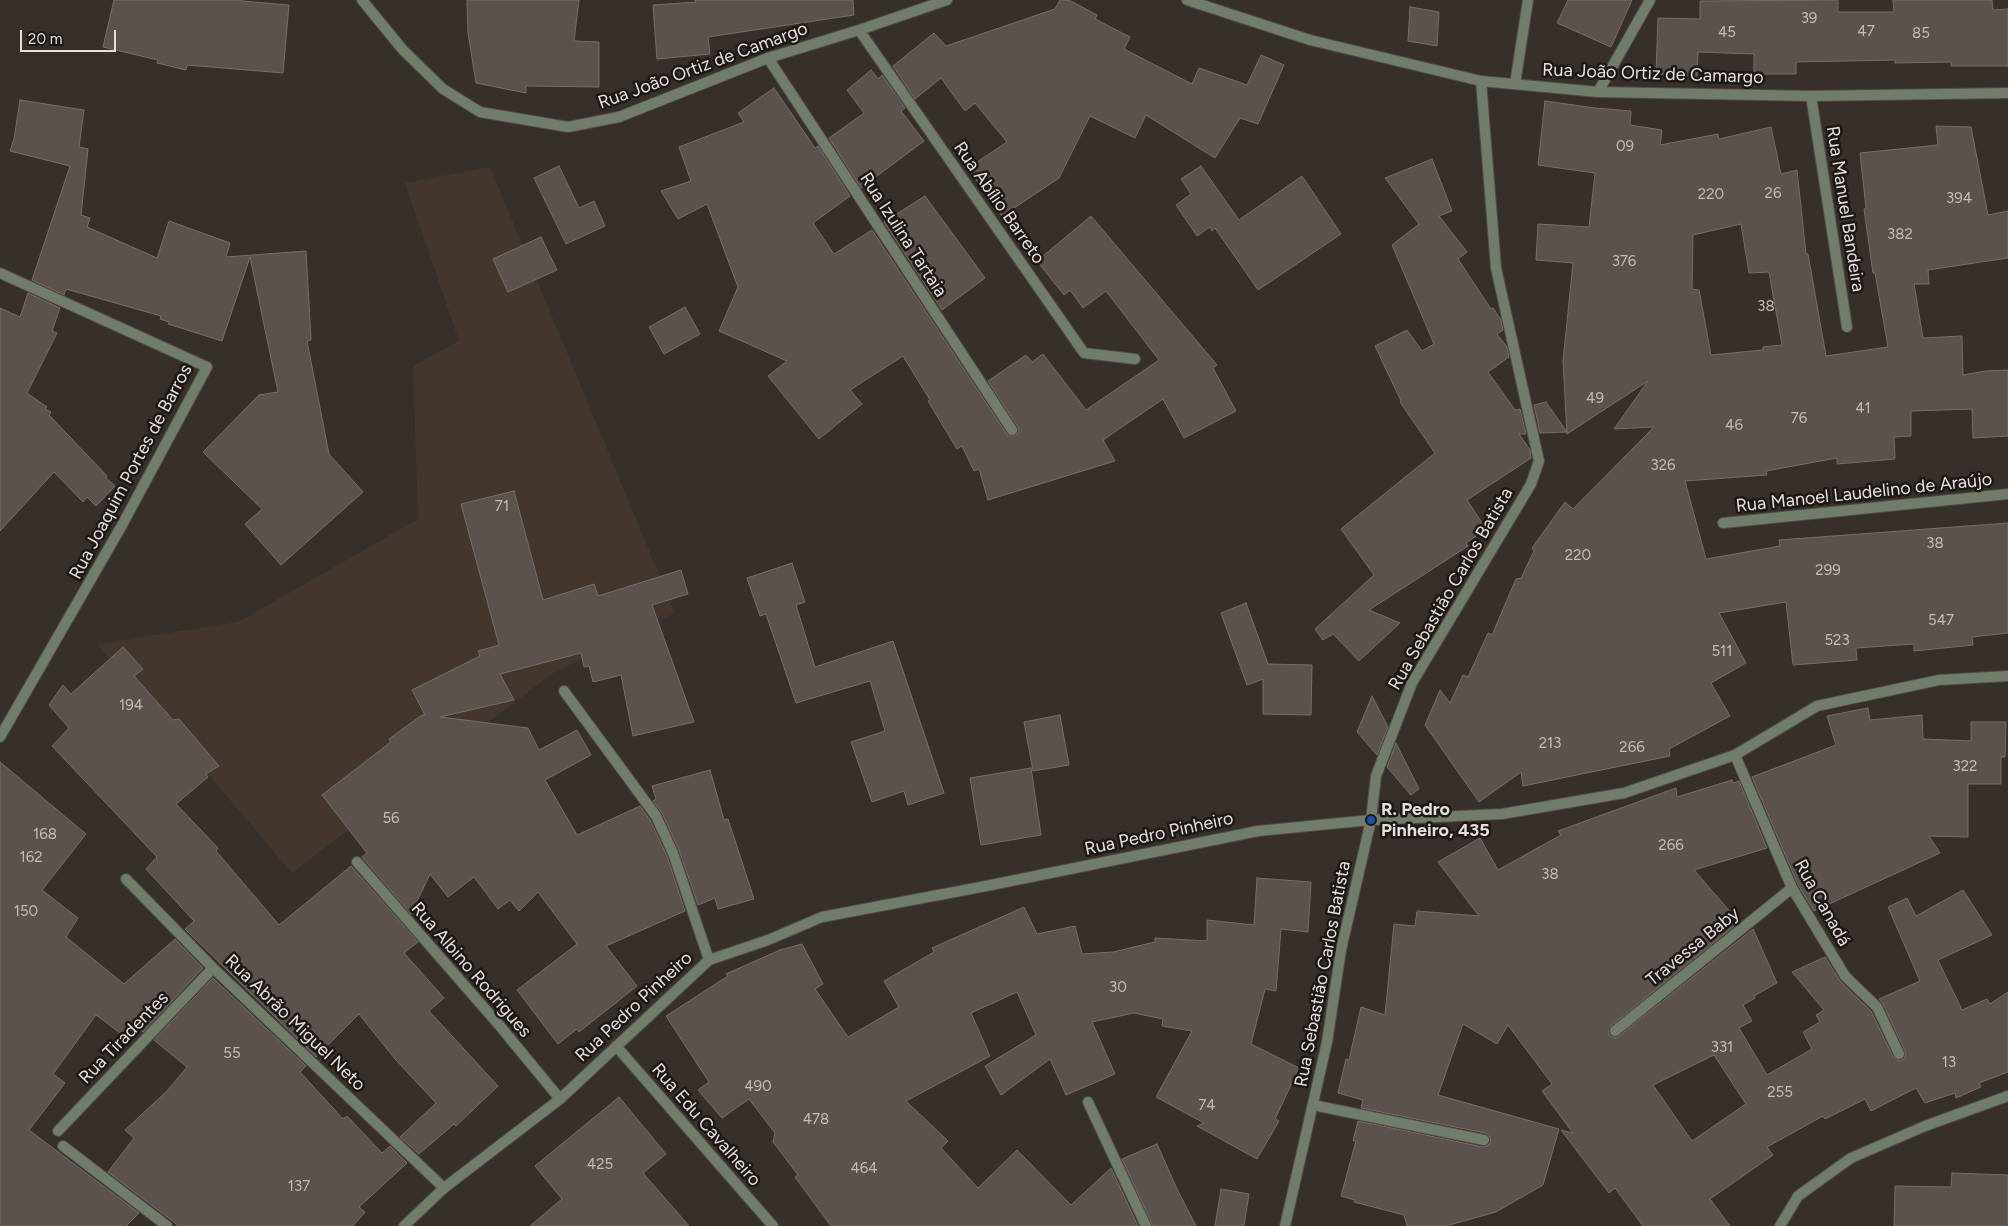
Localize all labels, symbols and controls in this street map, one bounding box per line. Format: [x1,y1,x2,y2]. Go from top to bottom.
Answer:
house number: 39 [1801,10,1817,28]
street label: Rua João Ortiz de Camargo [595,18,811,114]
scale bar [22,20,119,52]
house number: 47 [1857,23,1875,41]
house number: 45 [1718,24,1736,42]
house number: 85 [1912,25,1930,43]
text: 20 m [28,30,62,48]
street label: Rua João Ortiz de Camargo [1542,59,1764,89]
street label: Rua Manuel Bandeira [1821,124,1869,294]
street label: Rua Abílio Barreto [949,138,1049,268]
house number: 09 [1616,138,1634,156]
street label: Rua Izulina Tartaia [855,169,951,301]
house number: 26 [1765,185,1781,203]
house number: 220 [1698,186,1724,204]
house number: 394 [1946,190,1972,208]
house number: 382 [1887,226,1913,244]
house number: 376 [1612,253,1636,271]
house number: 38 [1757,298,1775,316]
street label: Rua Joaquim Portes de Barros [65,361,197,583]
house number: 49 [1586,390,1604,408]
house number: 41 [1855,400,1871,418]
house number: 76 [1791,410,1807,428]
house number: 46 [1725,417,1743,435]
house number: 326 [1650,457,1676,475]
street label: Rua Manoel Laudelino de Araújo [1735,469,1993,517]
street label: Rua Sebastião Carlos Batista [1384,484,1518,694]
house number: 71 [495,498,509,516]
house number: 38 [1926,535,1944,553]
house number: 220 [1565,547,1591,565]
house number: 299 [1815,562,1841,580]
house number: 547 [1928,612,1954,630]
house number: 523 [1824,632,1850,650]
house number: 511 [1711,643,1733,661]
house number: 194 [119,697,143,715]
house number: 213 [1539,735,1561,753]
house number: 266 [1619,739,1645,757]
house number: 322 [1953,758,1977,776]
place label: R. Pedro Pinheiro, 435 [1381,799,1490,842]
street label: Rua Pedro Pinheiro [1083,808,1235,860]
house number: 56 [382,810,400,828]
marker: R. Pedro Pinheiro, 435 [1365,814,1377,826]
house number: 168 [33,826,57,844]
house number: 266 [1658,837,1684,855]
house number: 162 [19,849,43,867]
street label: Rua Canadá [1789,856,1855,950]
street label: Rua Sebastião Carlos Batista [1290,859,1356,1089]
house number: 38 [1541,866,1559,884]
street label: Rua Albino Rodrigues [406,898,536,1042]
house number: 150 [14,903,38,921]
street label: Travessa Baby [1642,903,1744,991]
street label: Rua Pedro Pinheiro [571,947,697,1067]
street label: Rua Abrão Miguel Neto [220,950,370,1096]
house number: 30 [1109,979,1127,997]
street label: Rua Tiradentes [75,987,173,1089]
house number: 331 [1711,1039,1733,1057]
house number: 55 [223,1045,241,1063]
house number: 13 [1942,1054,1956,1072]
street label: Rua Edu Cavalheiro [647,1059,765,1191]
house number: 490 [744,1078,772,1096]
house number: 255 [1767,1084,1793,1102]
house number: 74 [1198,1097,1216,1115]
house number: 478 [803,1111,829,1129]
house number: 425 [587,1156,613,1174]
house number: 464 [850,1160,878,1178]
house number: 137 [288,1178,310,1196]

